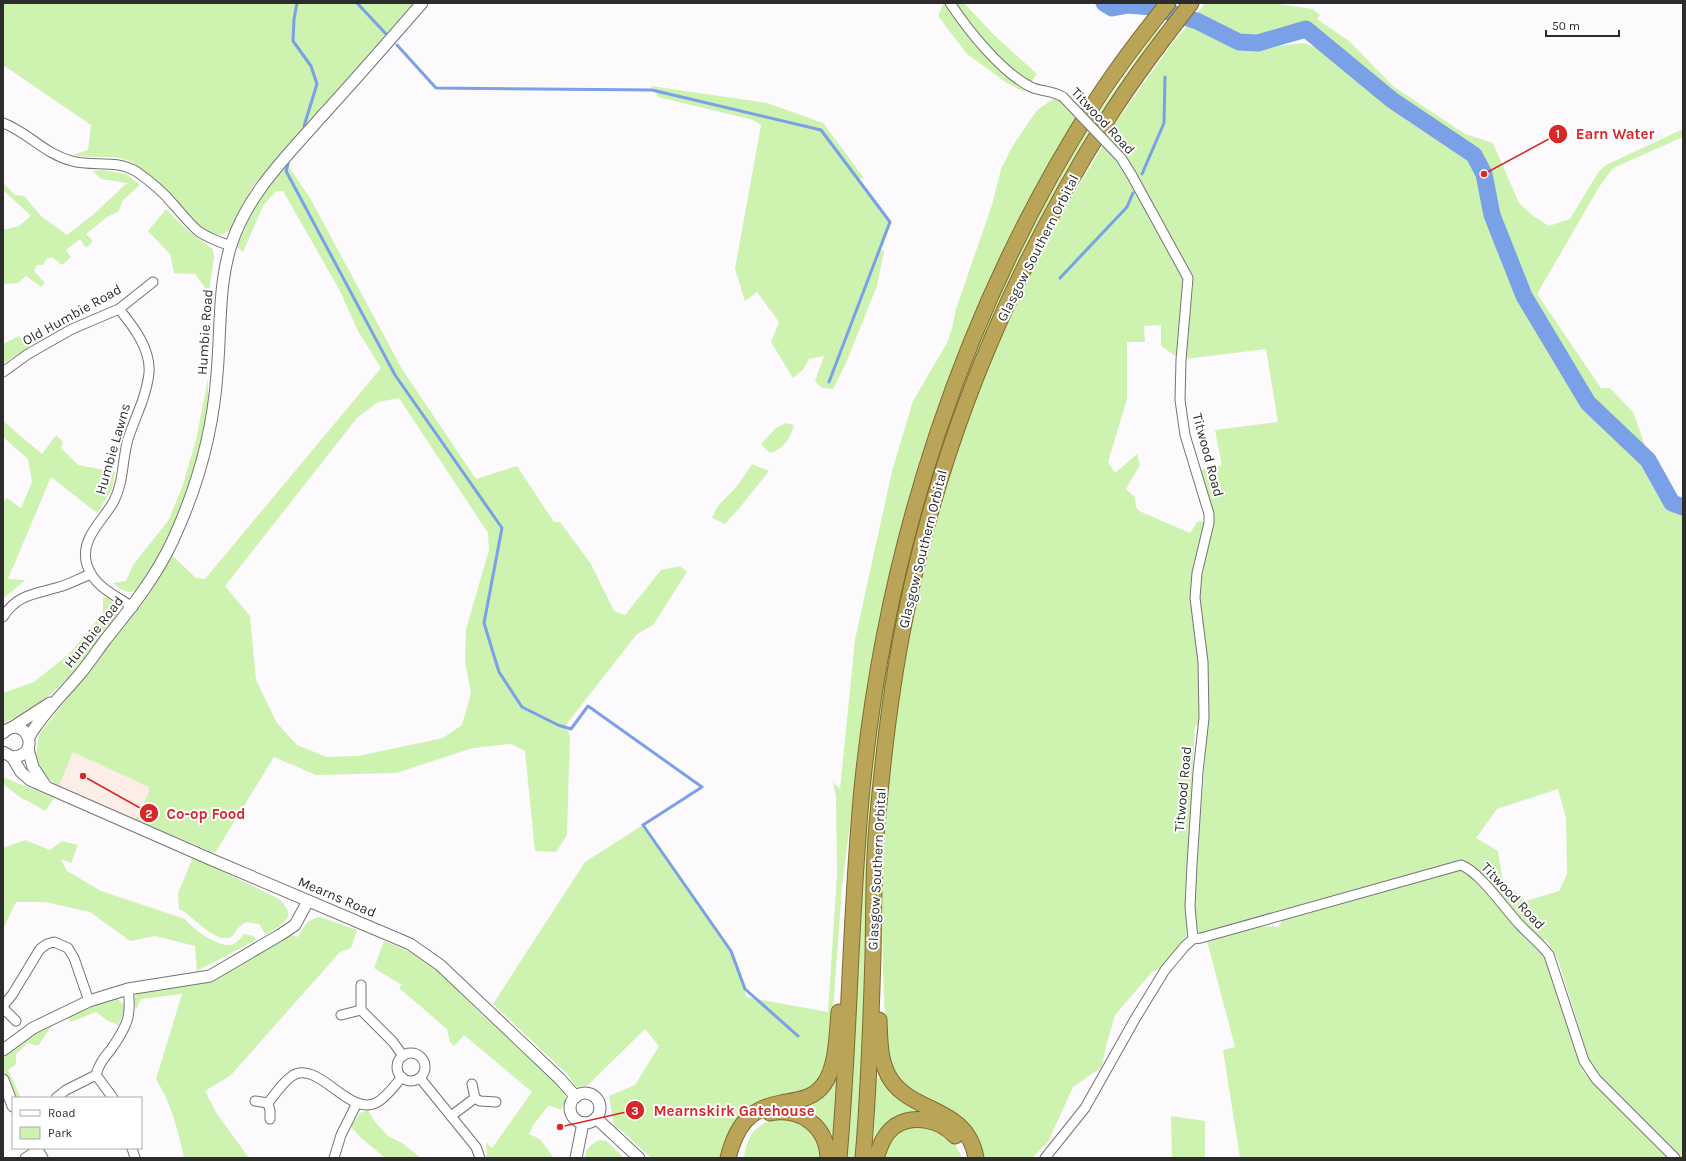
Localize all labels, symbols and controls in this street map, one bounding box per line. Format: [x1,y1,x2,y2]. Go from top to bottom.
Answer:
scale bar [1546,12,1619,38]
text: 50 m [1552,19,1580,33]
street label: Titwood Road [1068,84,1138,158]
callout: Earn Water [1548,120,1663,147]
text: Earn Water [1576,125,1654,143]
text: 1 [1556,127,1560,141]
street label: Glasgow Southern Orbital [993,172,1083,324]
street label: Old Humbie Road [19,281,125,349]
street label: Humbie Road [194,288,216,376]
street label: Humbie Lawns [92,401,134,497]
street label: Titwood Road [1189,411,1227,499]
street label: Glasgow Southern Orbital [895,468,951,630]
street label: Humbie Road [61,593,127,671]
street label: Titwood Road [1171,746,1195,832]
street label: Glasgow Southern Orbital [864,787,890,951]
callout: Co-op Food [139,800,254,827]
text: Co-op Food [167,805,245,823]
text: 2 [145,807,153,821]
street label: Titwood Road [1478,859,1548,933]
street label: Mearns Road [295,873,379,921]
legend [12,1097,142,1149]
callout: Mearnskirk Gatehouse [625,1097,822,1124]
text: Mearnskirk Gatehouse [653,1102,815,1120]
text: 3 [631,1104,639,1118]
text: Road [48,1106,76,1120]
text: Park [48,1126,73,1140]

